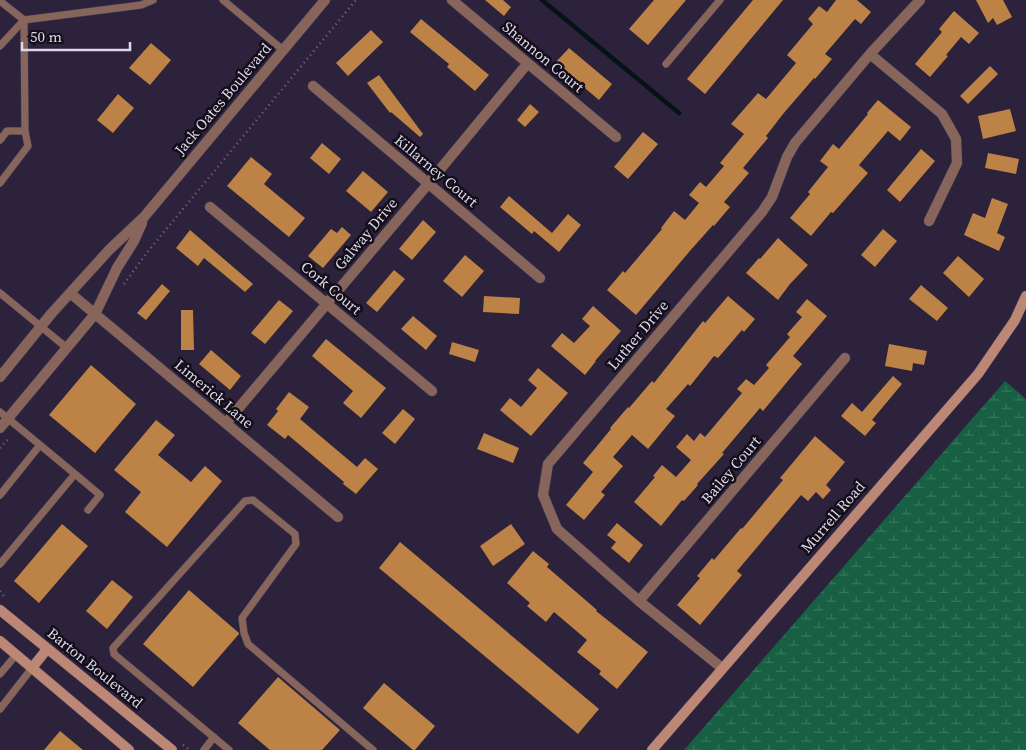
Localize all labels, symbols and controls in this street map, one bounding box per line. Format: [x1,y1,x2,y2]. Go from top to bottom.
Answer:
street label: Shannon Court [498,16,589,97]
scale bar [22,20,130,52]
text: 50 m [30,26,62,47]
street label: Jack Oates Boulevard [169,38,276,160]
street label: Killarney Court [390,130,483,212]
street label: Galway Drive [329,193,402,274]
street label: Cork Court [296,256,366,319]
street label: Luther Drive [602,295,673,374]
street label: Limerick Lane [170,354,259,433]
street label: Bailey Court [696,431,765,508]
street label: Murrell Road [796,476,870,557]
street label: Barton Boulevard [43,623,148,713]

